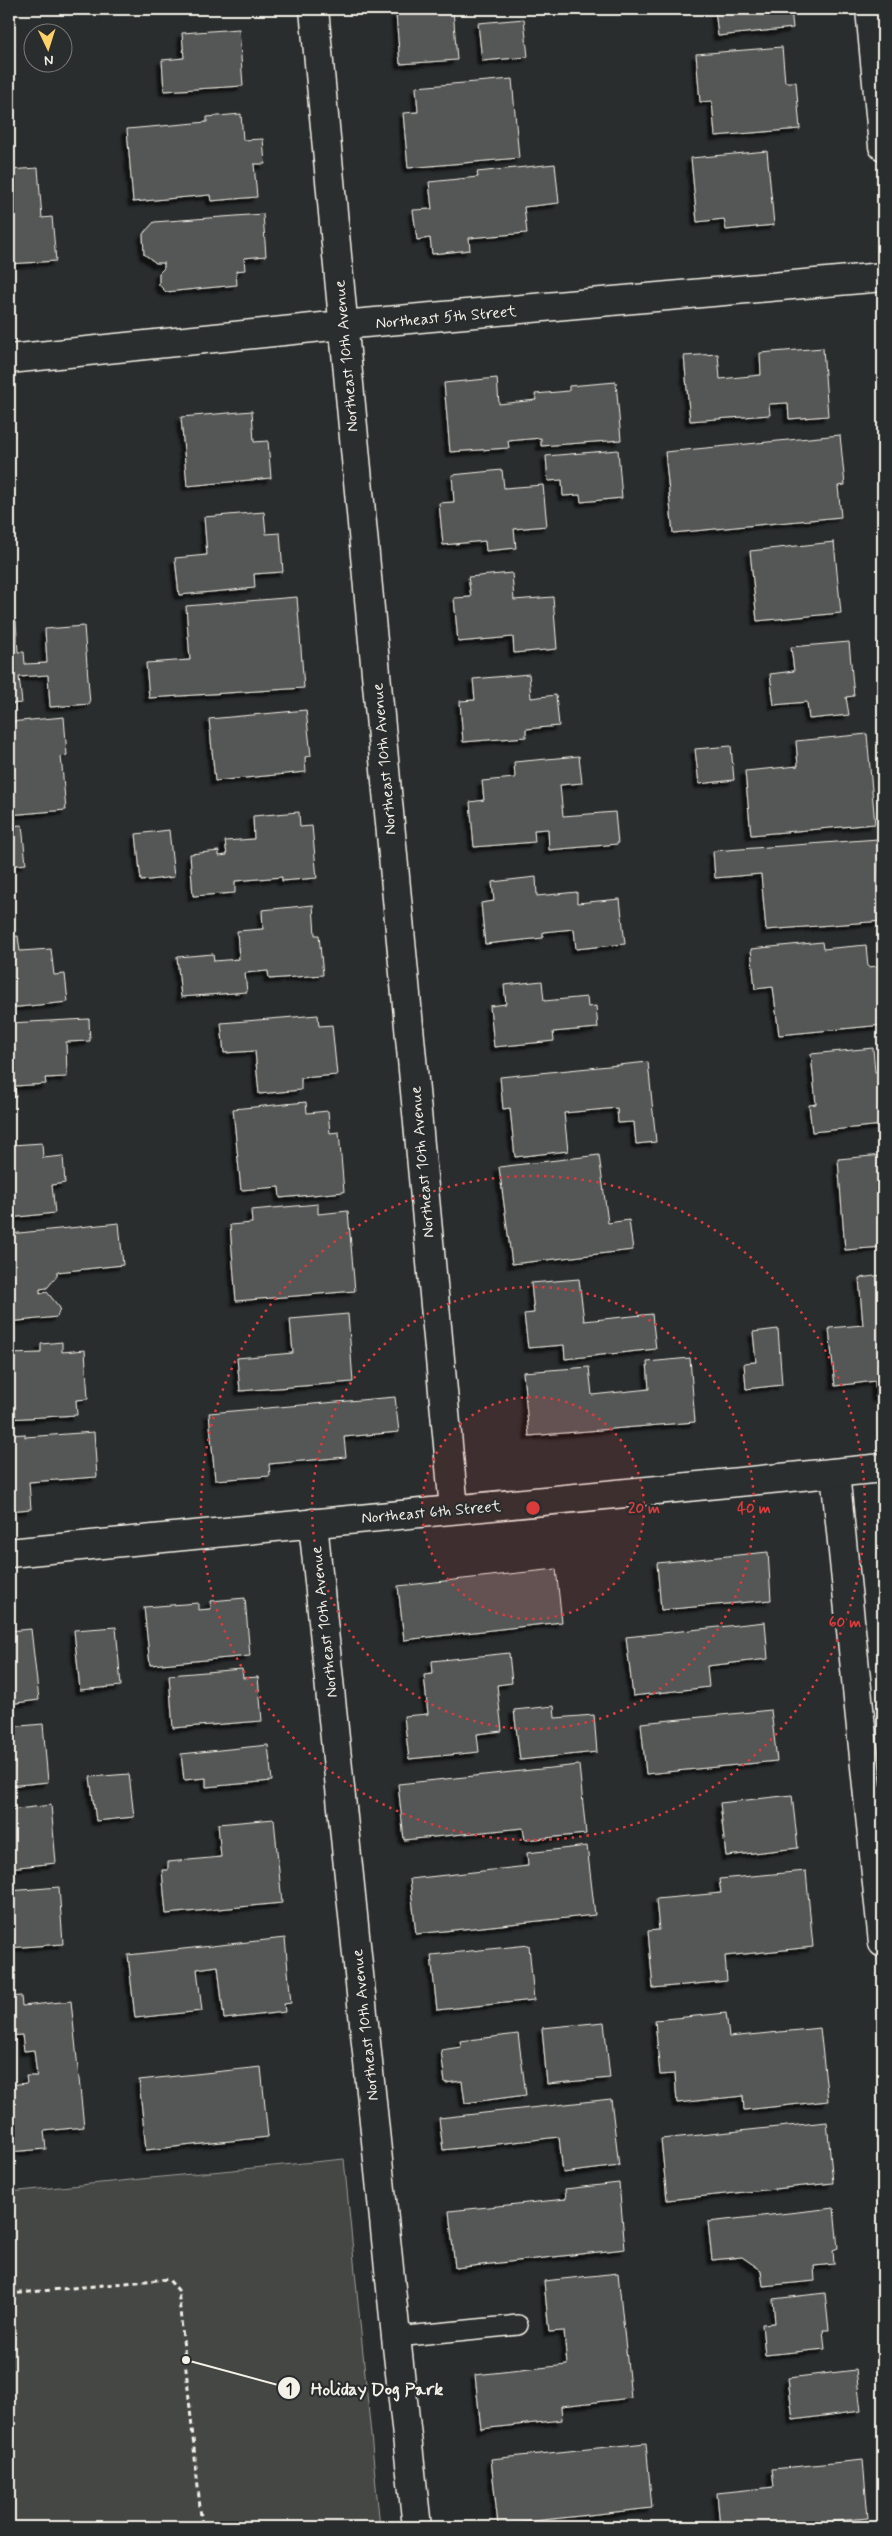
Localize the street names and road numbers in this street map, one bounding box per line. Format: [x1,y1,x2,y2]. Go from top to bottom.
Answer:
street label: Northeast 10th Avenue [329,279,364,433]
street label: Northeast 5th Street [375,301,518,334]
street label: Northeast 10th Avenue [367,682,402,836]
street label: Northeast 10th Avenue [405,1085,440,1239]
street label: Northeast 6th Street [360,1496,502,1529]
street label: Northeast 10th Avenue [306,1545,343,1699]
street label: Northeast 10th Avenue [347,1948,384,2102]

